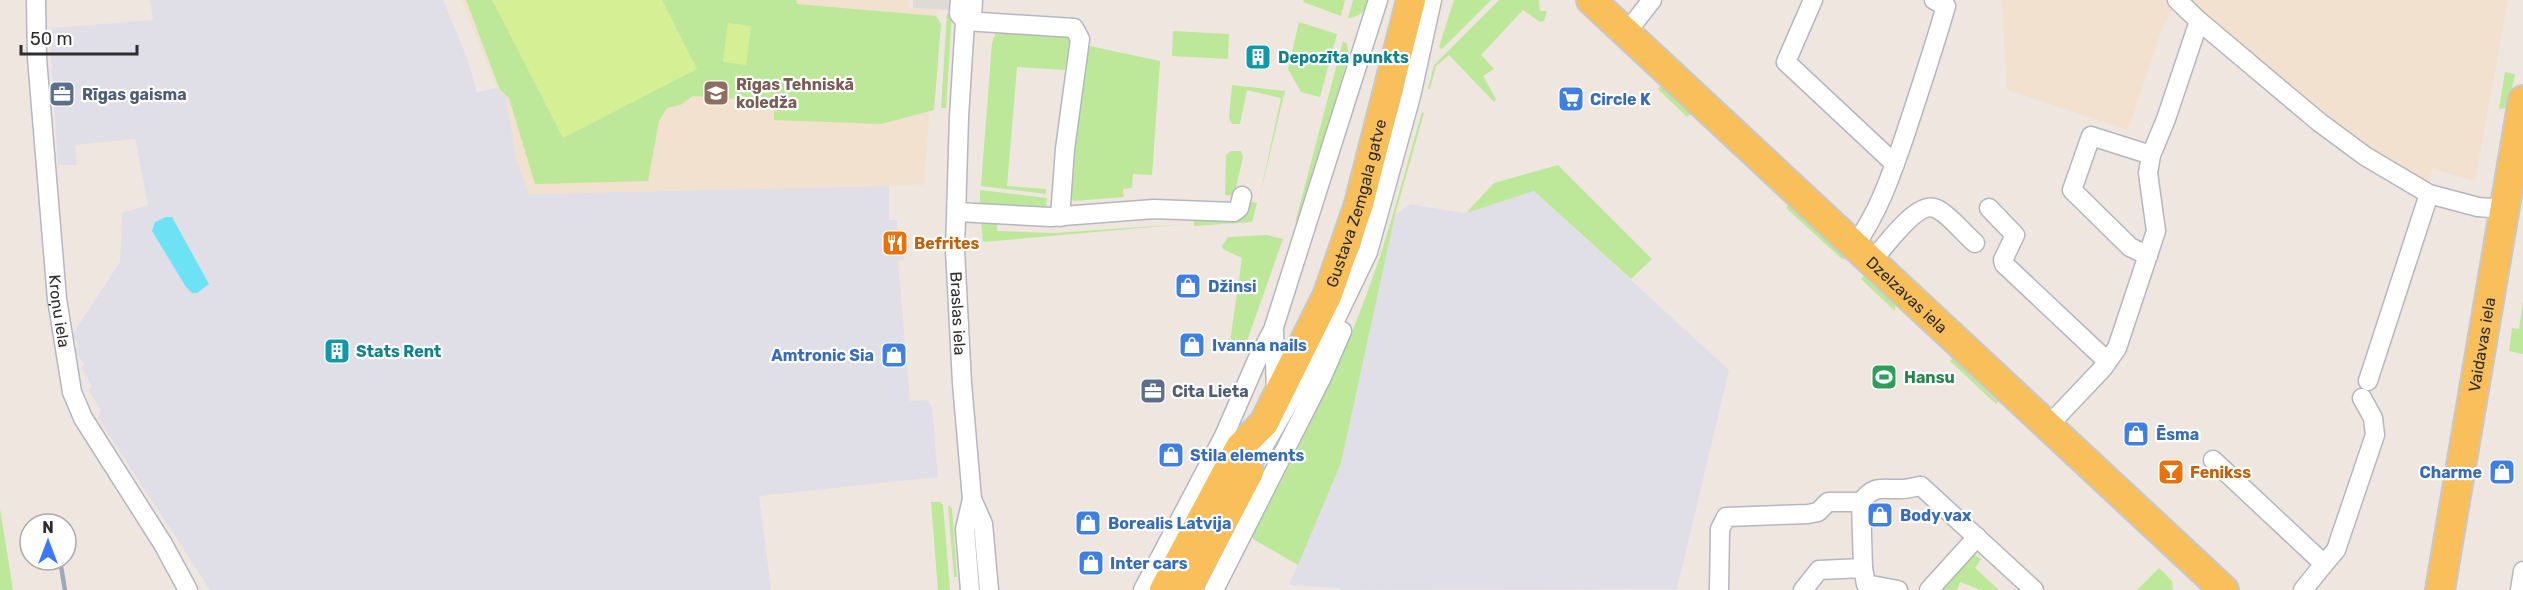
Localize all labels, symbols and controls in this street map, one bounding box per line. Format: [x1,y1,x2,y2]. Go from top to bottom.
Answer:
scale bar [21,18,136,56]
text: 50 m [30,28,73,50]
building icon: Depozīta punkts [1243,42,1273,72]
place label: Depozīta punkts [1278,48,1409,67]
place label: Rīgas Tehniskā koledža [736,75,854,112]
school or university icon: Rīgas Tehniskā koledža [701,78,731,108]
office icon: Rīgas gaisma [47,79,77,109]
supermarket icon: Circle K [1556,84,1586,114]
place label: Rīgas gaisma [82,85,187,104]
place label: Circle K [1590,90,1651,109]
street label: Gustava Zemgala gatve [1322,117,1390,290]
restaurant icon: Befrites [880,228,910,258]
place label: Befrites [914,234,980,253]
street label: Dzelzavas iela [1863,252,1951,337]
street label: Braslas iela [947,271,970,356]
shop icon: Džinsi [1173,271,1203,301]
street label: Kroņu iela [45,274,74,349]
place label: Džinsi [1208,277,1257,296]
street label: Vaidavas iela [2464,296,2499,393]
shop icon: Ivanna nails [1177,330,1207,360]
building icon: Stats Rent [322,336,352,366]
place label: Ivanna nails [1212,336,1307,355]
shop icon: Amtronic Sia [879,340,909,370]
place label: Stats Rent [356,342,442,361]
place label: Amtronic Sia [771,346,874,365]
sports icon: Hansu [1869,362,1899,392]
place label: Hansu [1904,368,1955,387]
office icon: Cita Lieta [1138,376,1168,406]
place label: Cita Lieta [1172,382,1249,401]
shop icon: Ēsma [2121,419,2151,449]
place label: Ēsma [2156,425,2199,444]
shop icon: Stila elements [1156,440,1186,470]
place label: Stila elements [1190,446,1304,465]
bar icon: Fenikss [2156,457,2186,487]
shop icon: Charme [2487,457,2517,487]
place label: Fenikss [2190,463,2251,482]
place label: Charme [2420,463,2482,482]
shop icon: Body vax [1865,500,1895,530]
place label: Body vax [1900,506,1972,525]
shop icon: Borealis Latvija [1073,508,1103,538]
north arrow [18,512,78,572]
place label: Borealis Latvija [1108,514,1231,533]
text: N [42,518,54,537]
shop icon: Inter cars [1076,548,1106,578]
place label: Inter cars [1110,554,1188,573]

